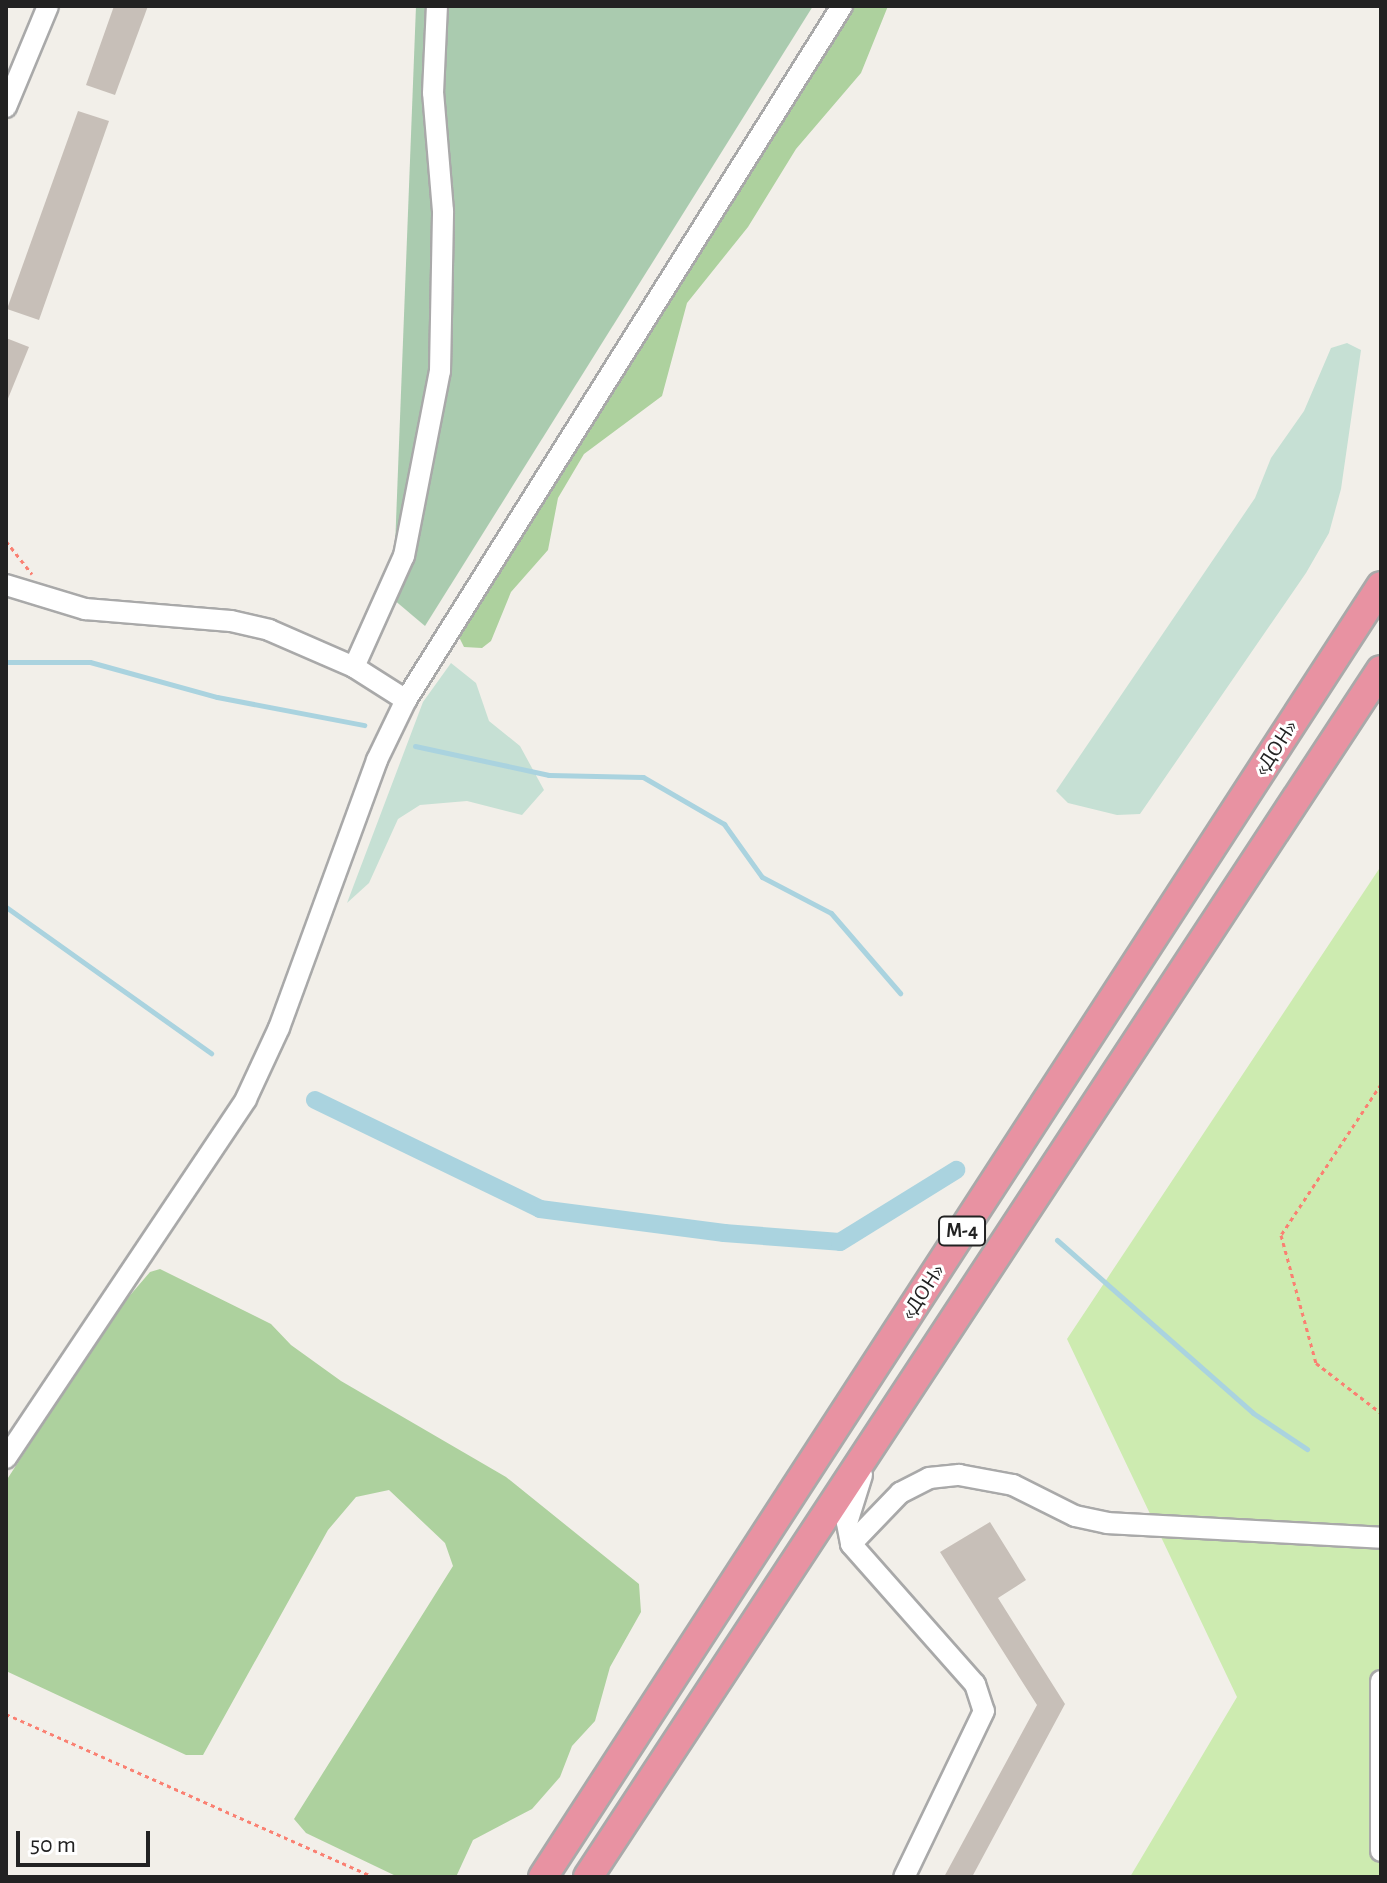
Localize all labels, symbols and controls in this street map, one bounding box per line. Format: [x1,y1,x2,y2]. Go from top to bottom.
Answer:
street label: «ДОН» [1248,715,1304,781]
road number: М-4 [938,1215,986,1247]
street label: «ДОН» [895,1259,951,1325]
scale bar [20,1815,154,1865]
text: 50 m [30,1833,76,1857]

